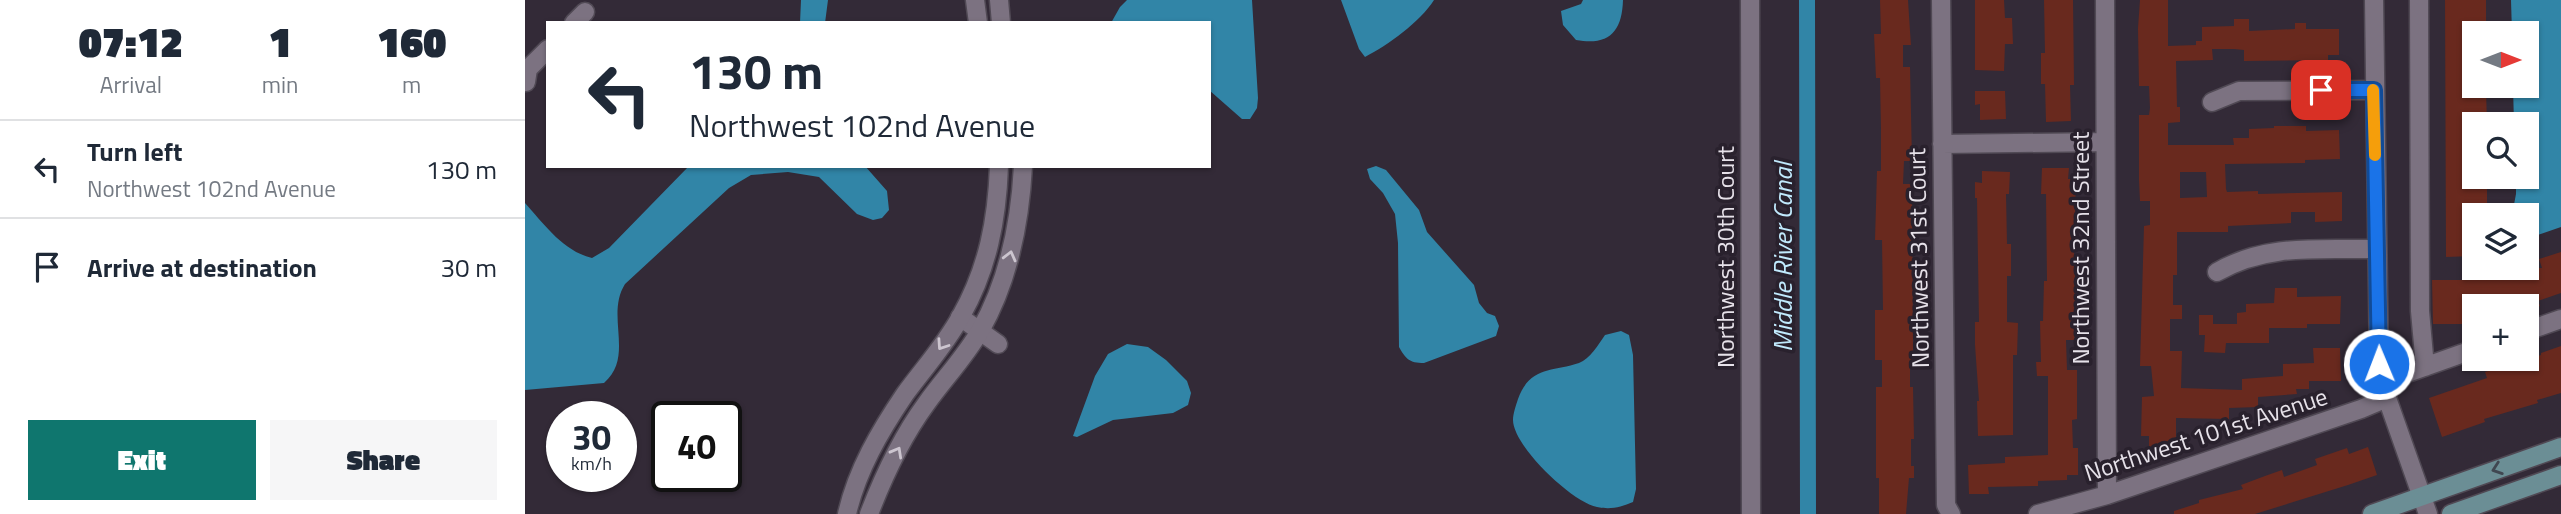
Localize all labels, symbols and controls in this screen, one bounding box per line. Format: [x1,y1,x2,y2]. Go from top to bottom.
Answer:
text: 07:12 [79,9,183,73]
text: 1 [269,9,292,73]
text: 160 [377,9,446,73]
north arrow [2462,21,2539,98]
map controls [2462,21,2539,371]
text: 130 m [689,33,823,108]
icon: left [574,49,665,140]
pin [2291,60,2351,120]
text: Arrival [100,67,162,102]
text: min [262,67,298,102]
text: m [402,67,421,102]
icon: arrive [2302,71,2340,109]
text: Northwest 102nd Avenue [689,101,1035,149]
button: search [2462,112,2539,189]
street label: Northwest 32nd Street [2062,131,2098,365]
text: Turn left [87,132,182,171]
street label: Northwest 30th Court [1707,145,1743,368]
street label: Northwest 31st Court [1898,147,1938,368]
icon: left [28,150,66,188]
text: 130 m [426,150,497,189]
water label: Middle River Canal [1763,159,1802,352]
text: Northwest 102nd Avenue [87,171,336,206]
button: layers [2462,203,2539,280]
icon: arrive [28,248,66,286]
text: Arrive at destination [87,248,317,287]
text: 30 m [440,248,497,287]
one-way arrow [1002,250,1016,262]
button: + [2462,294,2539,371]
position arrow [2342,327,2416,401]
one-way arrow [938,337,950,350]
street label: Northwest 101st Avenue [2079,378,2332,490]
speed limit sign: 40 [651,401,742,492]
text: 30 [572,410,611,464]
button: Exit [28,420,256,500]
button: Share [270,420,497,500]
one-way arrow [889,446,902,459]
text: km/h [571,450,612,477]
one-way arrow [2491,461,2503,475]

